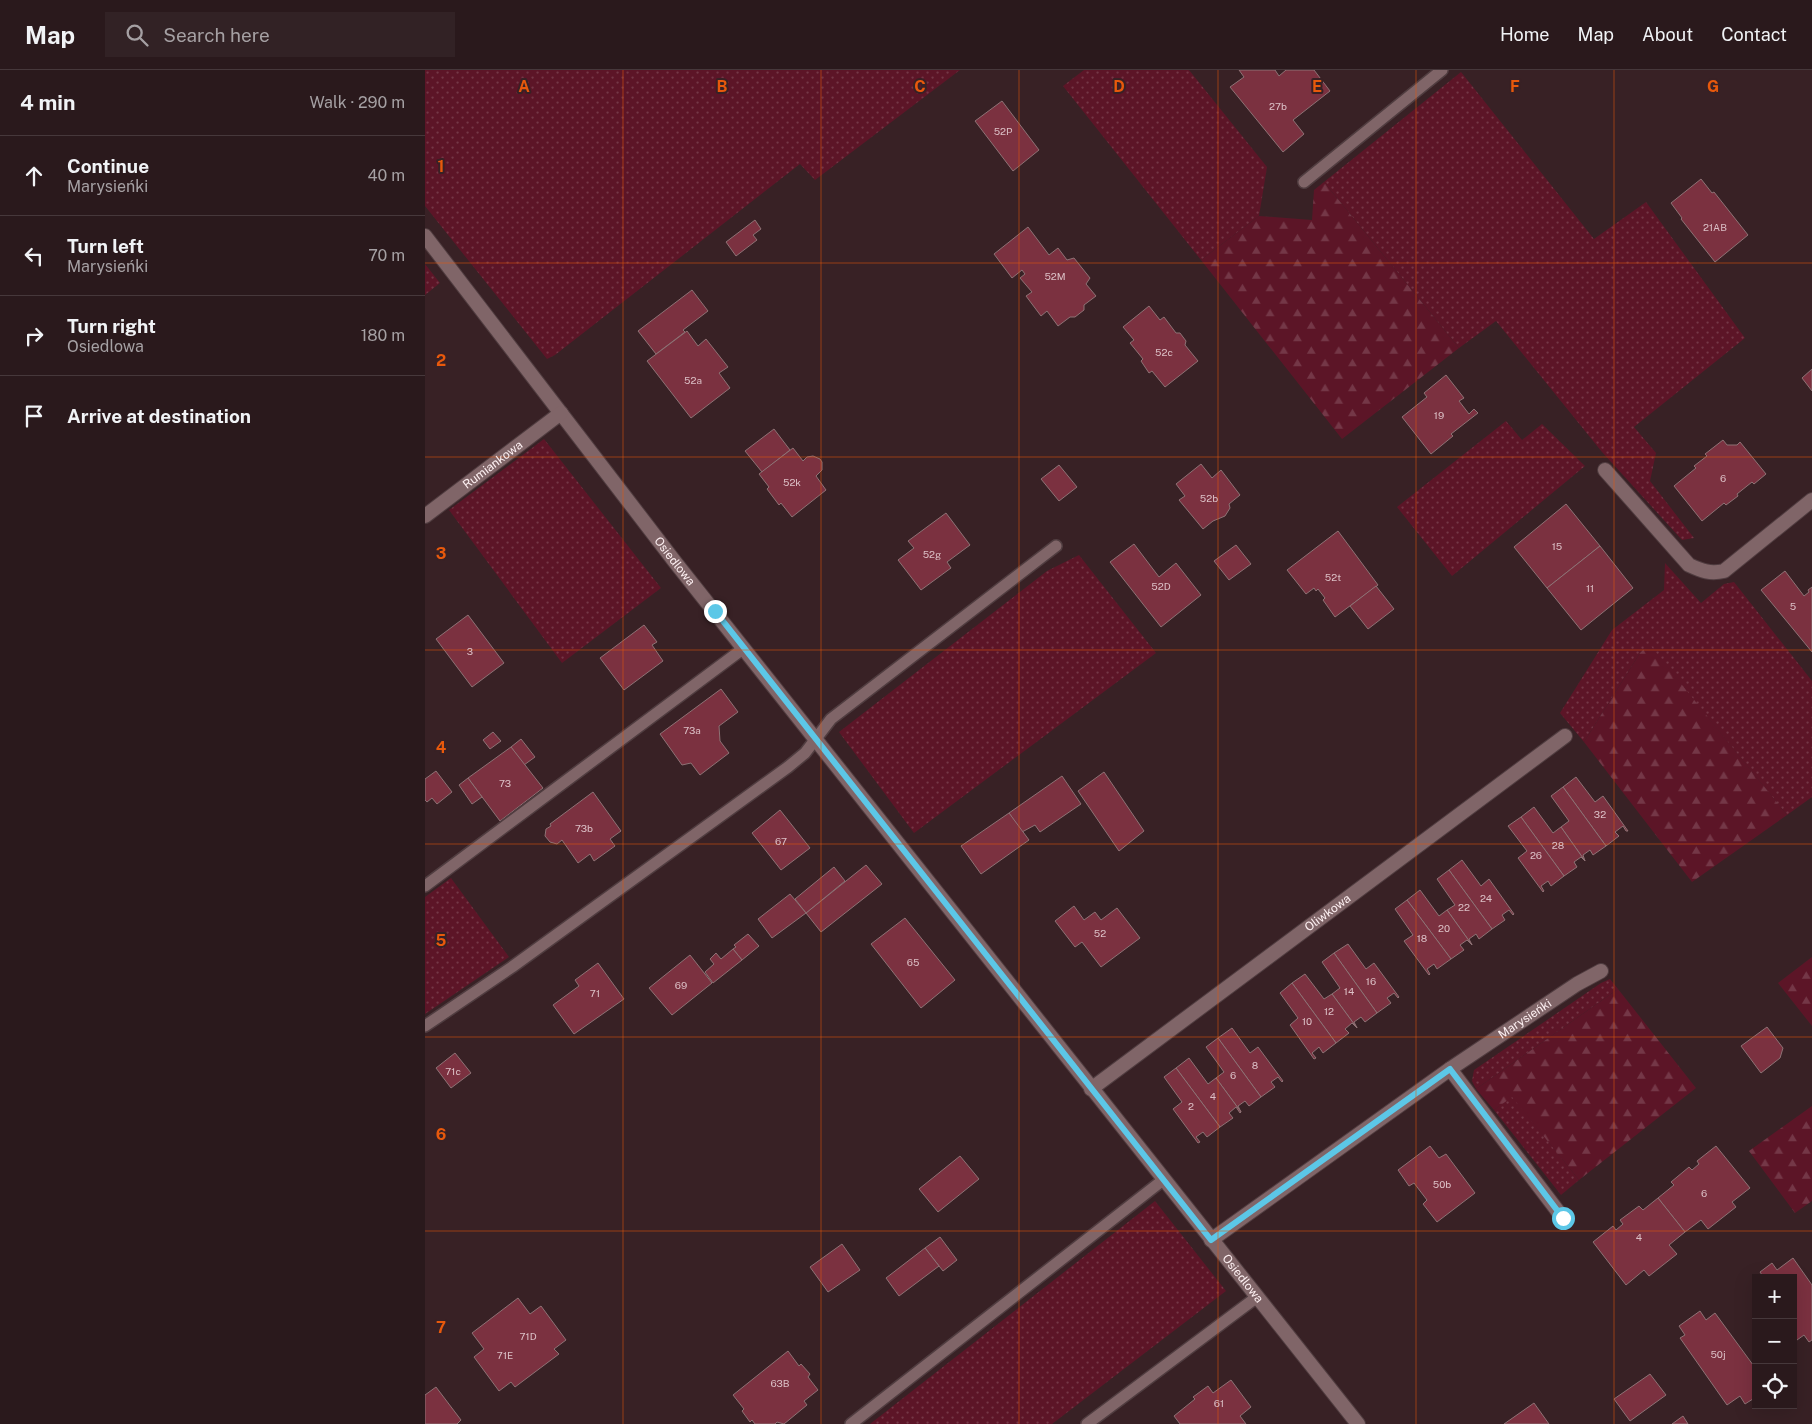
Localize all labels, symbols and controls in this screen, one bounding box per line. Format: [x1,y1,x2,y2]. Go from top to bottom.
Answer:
search box [105,12,455,57]
text: Map [25,21,75,49]
icon: search [123,21,151,49]
text: Search here [163,24,270,46]
text: Home [1500,24,1550,45]
text: Map [1578,24,1614,45]
text: About [1642,24,1693,45]
text: Contact [1721,24,1787,45]
text: A [518,77,530,96]
text: B [717,77,728,96]
text: C [914,77,926,96]
text: D [1113,77,1125,96]
text: E [1312,77,1322,96]
text: F [1510,77,1520,96]
text: G [1707,77,1719,96]
text: 4 min [20,90,75,115]
text: Walk · 290 m [310,93,405,112]
house number: 27b [1269,100,1287,112]
house number: 52P [994,125,1013,137]
text: Continue [67,155,149,177]
text: 1 [438,157,444,176]
icon: ahead [20,162,48,190]
text: 40 m [367,166,405,185]
text: Marysieńki [67,177,148,196]
house number: 21AB [1703,221,1727,233]
text: Turn left [67,235,144,257]
icon: left [20,242,48,270]
text: 70 m [368,246,405,265]
text: Marysieńki [67,257,148,276]
house number: 52M [1044,270,1066,282]
text: Turn right [67,315,156,337]
icon: right [20,322,48,350]
text: 180 m [361,326,405,345]
text: Osiedlowa [67,337,144,356]
house number: 52c [1155,346,1173,358]
text: 2 [436,351,446,370]
house number: 52a [684,374,702,386]
icon: arrive [20,402,48,430]
text: Arrive at destination [67,405,251,427]
house number: 19 [1434,409,1444,421]
street label: Rumiankowa [460,438,525,492]
house number: 6 [1720,472,1726,484]
house number: 52k [783,476,801,488]
house number: 52b [1200,492,1218,504]
street label: Osiedlowa [651,534,698,588]
house number: 15 [1552,540,1562,552]
text: 3 [436,544,446,563]
house number: 52g [923,548,941,560]
house number: 52t [1325,571,1341,583]
house number: 52D [1151,580,1171,592]
house number: 11 [1586,582,1594,594]
route end [704,600,727,623]
house number: 5 [1790,600,1796,612]
house number: 3 [467,645,473,657]
house number: 73a [683,724,701,736]
text: 4 [436,738,447,757]
house number: 73 [499,777,511,789]
house number: 32 [1594,808,1606,820]
house number: 73b [575,822,593,834]
house number: 67 [775,835,787,847]
house number: 28 [1552,839,1564,851]
house number: 26 [1530,849,1542,861]
street label: Oliwkowa [1302,891,1353,934]
house number: 24 [1480,892,1492,904]
house number: 22 [1458,901,1470,913]
house number: 20 [1438,922,1450,934]
house number: 52 [1094,927,1106,939]
text: 5 [436,931,447,950]
house number: 18 [1417,932,1427,944]
house number: 65 [907,956,919,968]
house number: 16 [1366,975,1376,987]
house number: 69 [675,979,687,991]
house number: 14 [1344,985,1354,997]
house number: 71 [590,987,600,999]
street label: Marysieńki [1496,996,1554,1042]
house number: 12 [1324,1005,1334,1017]
house number: 10 [1302,1015,1312,1027]
house number: 8 [1252,1059,1258,1071]
house number: 71c [445,1065,461,1077]
house number: 6 [1230,1069,1236,1081]
house number: 4 [1210,1090,1216,1102]
house number: 2 [1188,1100,1194,1112]
text: 6 [436,1125,446,1144]
house number: 50b [1433,1178,1451,1190]
house number: 6 [1701,1187,1707,1199]
route start [1552,1207,1575,1230]
house number: 4 [1636,1231,1642,1243]
street label: Osiedlowa [1219,1252,1266,1306]
map controls [1752,1274,1797,1409]
button: + [1752,1274,1797,1319]
text: 7 [436,1318,446,1337]
button: − [1752,1319,1797,1364]
house number: 71D [519,1330,537,1342]
house number: 50j [1710,1348,1726,1360]
house number: 71E [497,1349,513,1361]
button: locate [1752,1364,1797,1409]
house number: 63B [770,1377,790,1389]
house number: 61 [1214,1397,1224,1409]

